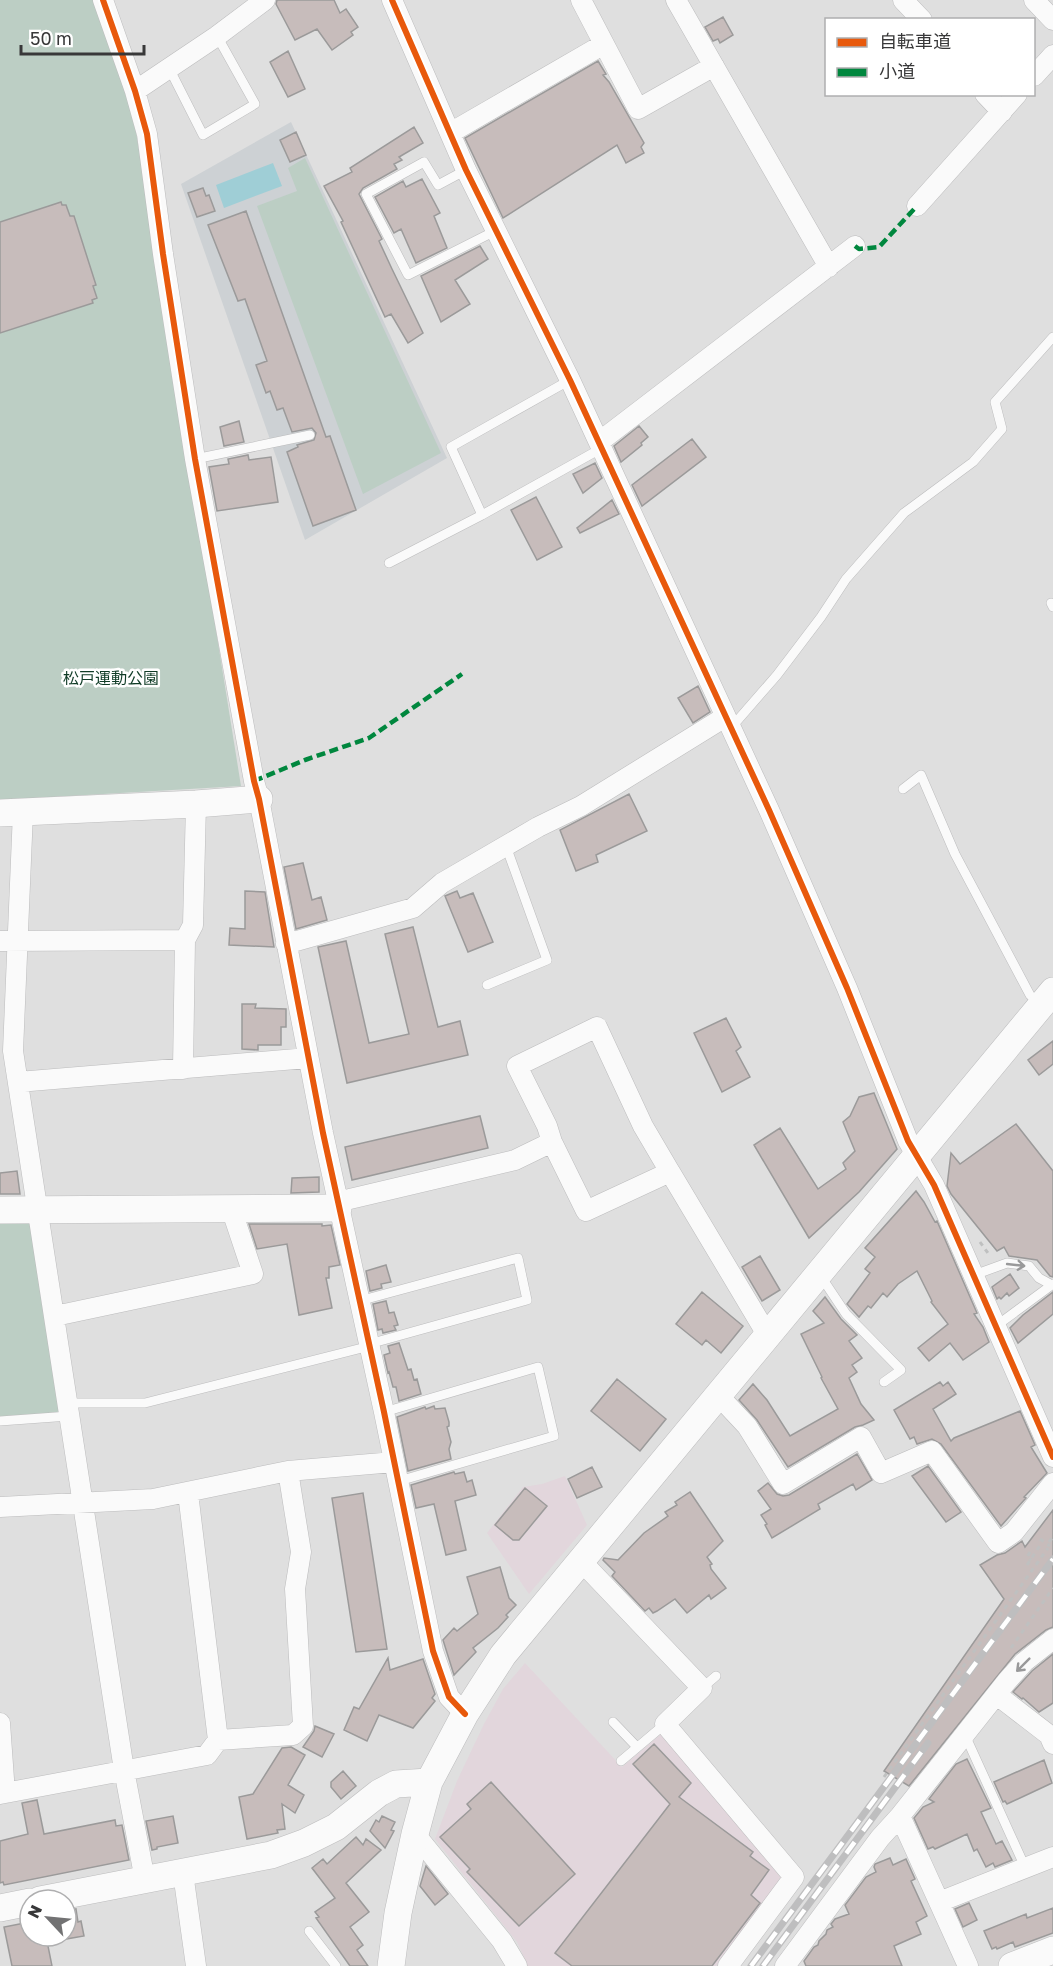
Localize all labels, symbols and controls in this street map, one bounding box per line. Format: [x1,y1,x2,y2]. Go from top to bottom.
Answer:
scale bar [21,18,144,56]
legend [825,18,1035,96]
text: 50 m [30,27,72,49]
text: 自転車道 [879,30,951,52]
text: 小道 [879,60,915,82]
park label: 松戸運動公園 [63,668,159,688]
one-way arrow [1005,1260,1025,1271]
one-way arrow [1015,1657,1030,1672]
north arrow [18,1888,78,1948]
text: N [23,1902,46,1921]

